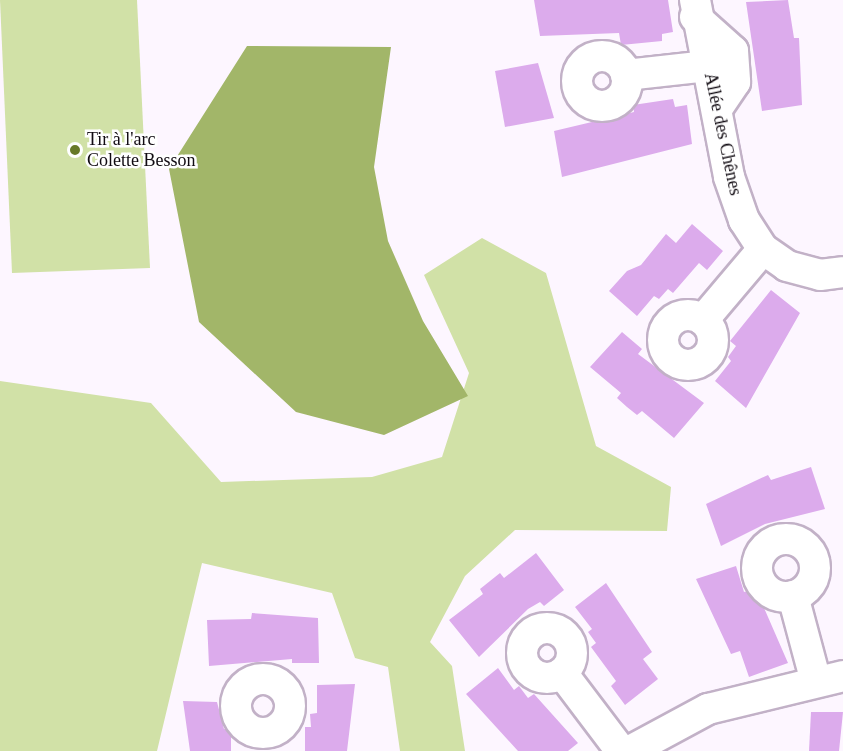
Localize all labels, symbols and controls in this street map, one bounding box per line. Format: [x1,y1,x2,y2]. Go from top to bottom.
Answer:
street label: Allée des Chênes [699,71,747,197]
place label: Tir à l'arc Colette Besson [87,129,195,172]
marker: Tir à l'arc Colette Besson [68,143,82,157]

